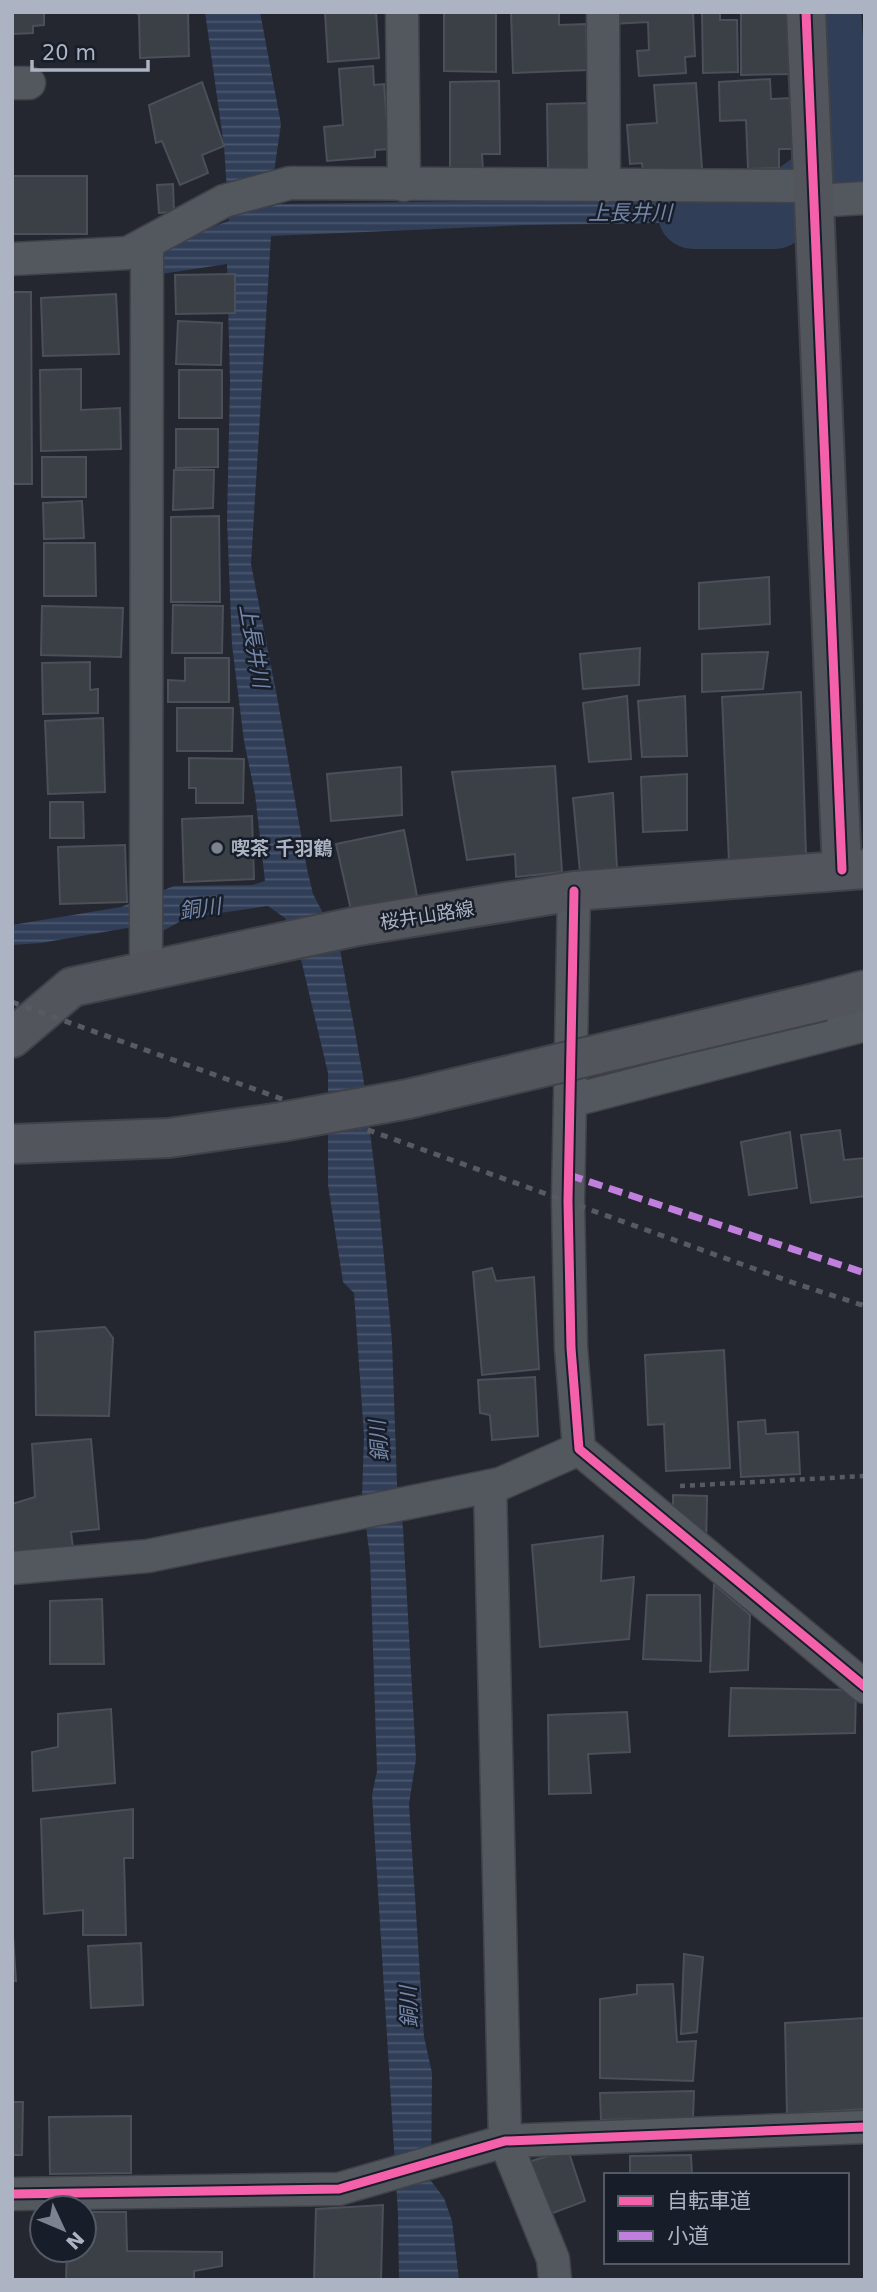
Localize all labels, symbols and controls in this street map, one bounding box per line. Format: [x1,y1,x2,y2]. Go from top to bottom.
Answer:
scale bar [32,28,147,72]
text: 20 m [42,41,96,65]
water label: 上長井川 [588,201,674,225]
water label: 上長井川 [235,603,273,691]
place label: 喫茶 千羽鶴 [231,837,333,859]
marker: 喫茶 千羽鶴 [209,840,225,856]
water label: 銅川 [178,894,224,924]
street label: 桜井山路線 [378,897,476,933]
water label: 銅川 [365,1417,393,1463]
water label: 銅川 [396,1984,422,2028]
legend [604,2173,849,2264]
text: 自転車道 [667,2189,751,2213]
north arrow [28,2194,98,2264]
text: 小道 [667,2224,709,2248]
text: N [62,2227,89,2254]

